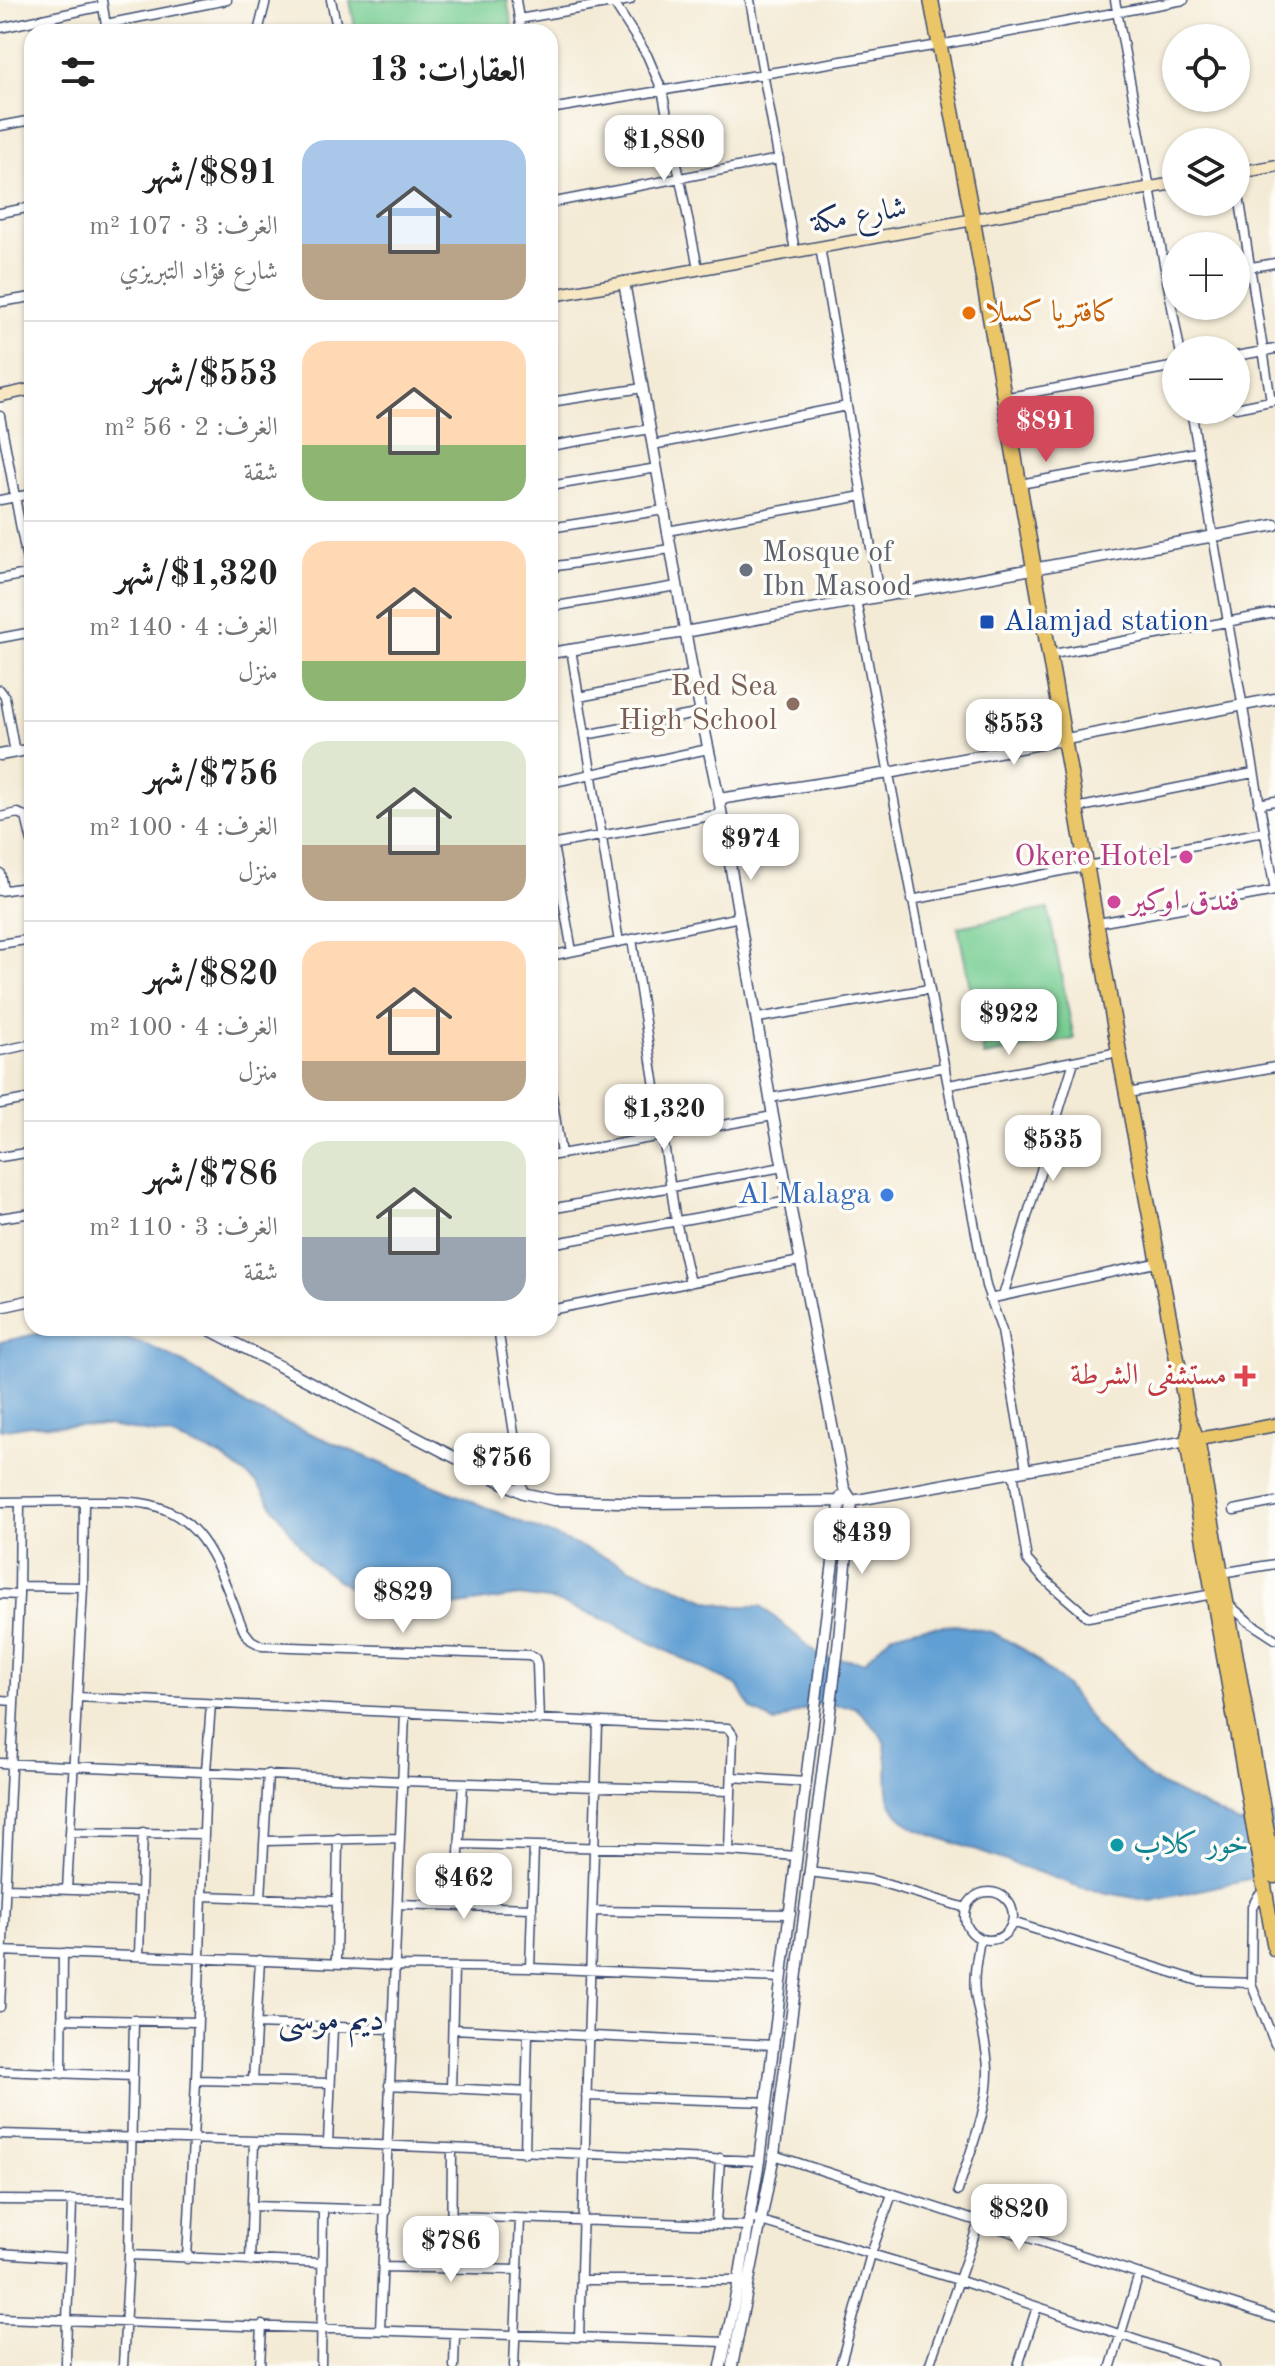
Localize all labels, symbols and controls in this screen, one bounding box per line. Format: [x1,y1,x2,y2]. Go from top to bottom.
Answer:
map controls [1162,24,1250,424]
button: locate [1162,24,1250,112]
icon: filters [56,50,100,94]
text: العقارات: 13 [369,54,526,88]
pin: $1,880 [599,115,729,183]
text: $1,880 [623,128,705,154]
button: layers [1162,128,1250,216]
text: $891/شهر [145,157,278,191]
icon: home [366,172,462,268]
street label: شارع مكة [807,191,910,247]
text: الغرف: 3 · 107 m² [89,214,278,240]
button: + [1162,232,1250,320]
text: شارع فؤاد التبريزي [119,259,278,285]
place label: كافتريا كسلا [985,297,1116,329]
marker: كافتريا كسلا [960,304,978,322]
button: − [1162,336,1250,424]
text: $553/شهر [145,358,278,392]
icon: home [366,373,462,469]
pin: $891 [999,396,1093,464]
text: $891 [1016,409,1076,435]
text: الغرف: 2 · 56 m² [104,415,278,441]
text: شقة [244,460,278,486]
place label: Mosque of Ibn Masood [762,538,912,602]
text: $1,320/شهر [116,558,278,592]
marker: Mosque of Ibn Masood [737,561,755,579]
icon: home [366,573,462,669]
place label: Alamjad station [1003,607,1209,637]
marker: Alamjad station [978,613,996,631]
text: الغرف: 4 · 140 m² [89,615,278,641]
text: منزل [238,660,278,686]
place label: Red Sea High School [618,672,777,736]
marker: Red Sea High School [784,695,802,713]
pin: $553 [967,699,1061,767]
text: $553 [984,712,1044,738]
text: $756/شهر [145,758,278,792]
icon: home [366,773,462,869]
pin: $974 [704,814,798,882]
text: الغرف: 4 · 100 m² [89,815,278,841]
text: $974 [721,827,781,853]
place label: Okere Hotel [1014,842,1170,872]
marker: Okere Hotel [1177,848,1195,866]
text: منزل [238,860,278,886]
place label: فندق اوكير [1127,887,1240,917]
marker: فندق اوكير [1105,893,1123,911]
text: $820/شهر [145,958,278,992]
icon: home [366,973,462,1069]
pin: $922 [962,989,1056,1057]
text: $922 [979,1002,1039,1028]
text: الغرف: 4 · 100 m² [89,1015,278,1041]
text: منزل [238,1060,278,1086]
pin: $1,320 [599,1084,729,1152]
text: $1,320 [623,1097,705,1123]
pin: $535 [1006,1115,1100,1183]
text: $535 [1023,1128,1083,1154]
text: $786/شهر [145,1158,278,1192]
icon: home [366,1173,462,1269]
place label: Al Malaga [738,1180,871,1210]
marker: Al Malaga [878,1186,896,1204]
text: الغرف: 3 · 110 m² [89,1215,278,1241]
text: شقة [244,1260,278,1286]
place label: مستشفى الشرطة [1070,1361,1227,1396]
marker: مستشفى الشرطة [1234,1365,1256,1387]
pin: $756 [455,1433,549,1501]
text: $756 [472,1446,532,1472]
pin: $439 [815,1508,909,1576]
text: $439 [832,1521,892,1547]
pin: $829 [356,1567,450,1635]
text: $829 [373,1580,433,1606]
place label: خور كلاب [1133,1829,1249,1862]
marker: خور كلاب [1108,1836,1126,1854]
pin: $462 [417,1853,511,1921]
text: $462 [434,1866,494,1892]
district label: ديم موسى [278,2004,384,2048]
pin: $820 [972,2184,1066,2252]
text: $820 [989,2197,1049,2223]
pin: $786 [404,2216,498,2284]
text: $786 [421,2229,481,2255]

